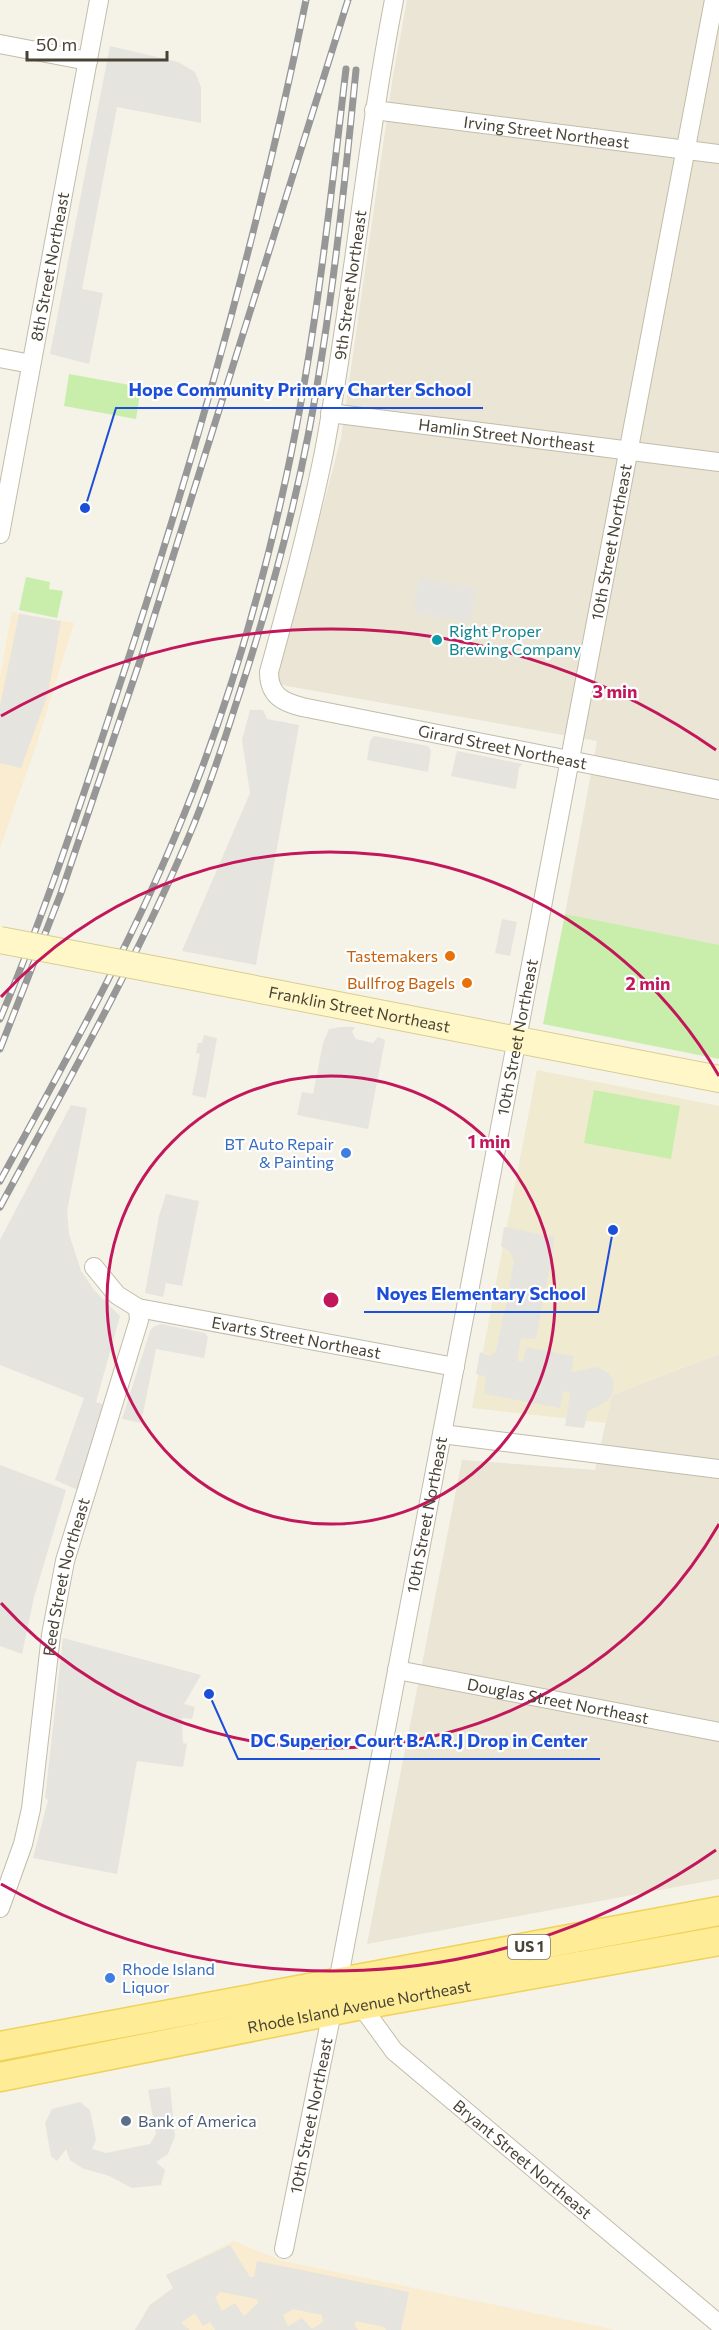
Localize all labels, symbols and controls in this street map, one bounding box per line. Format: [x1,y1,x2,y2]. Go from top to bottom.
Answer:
scale bar [27,24,166,62]
text: 50 m [36,33,77,55]
street label: Irving Street Northeast [463,112,631,152]
street label: 8th Street Northeast [26,190,72,343]
street label: 9th Street Northeast [330,208,369,361]
callout: Hope Community Primary Charter School [116,372,483,408]
text: Hope Community Primary Charter School [129,378,471,400]
street label: Hamlin Street Northeast [417,414,596,455]
street label: 10th Street Northeast [587,462,635,622]
place label: Right Proper Brewing Company [449,621,581,658]
marker: Right Proper Brewing Company [430,633,444,647]
text: 3 min [592,680,638,702]
street label: Girard Street Northeast [417,720,589,773]
place label: Tastemakers [346,946,438,965]
marker: Tastemakers [443,949,457,963]
street label: 10th Street Northeast [493,957,541,1117]
text: 2 min [626,972,670,994]
place label: Bullfrog Bagels [347,973,455,992]
marker: Bullfrog Bagels [460,976,474,990]
street label: Franklin Street Northeast [267,982,452,1036]
text: 1 min [468,1130,510,1152]
place label: BT Auto Repair & Painting [225,1134,335,1171]
marker: BT Auto Repair & Painting [339,1146,353,1160]
callout: Noyes Elementary School [364,1276,598,1312]
text: Noyes Elementary School [376,1282,586,1304]
centre of rings [321,1290,341,1310]
street label: Evarts Street Northeast [210,1312,383,1362]
street label: 10th Street Northeast [402,1434,450,1594]
street label: Reed Street Northeast [39,1495,93,1657]
street label: Douglas Street Northeast [466,1674,651,1727]
callout: DC Superior Court B.A.R.J Drop in Center [238,1723,600,1759]
text: DC Superior Court B.A.R.J Drop in Center [250,1729,588,1751]
road number: US 1 [508,1935,550,1959]
place label: Rhode Island Liquor [122,1959,215,1996]
marker: Rhode Island Liquor [103,1971,117,1985]
street label: Rhode Island Avenue Northeast [246,1976,473,2037]
street label: 10th Street Northeast [285,2035,336,2195]
street label: Bryant Street Northeast [450,2095,596,2222]
place label: Bank of America [138,2111,257,2130]
marker: Bank of America [119,2114,133,2128]

